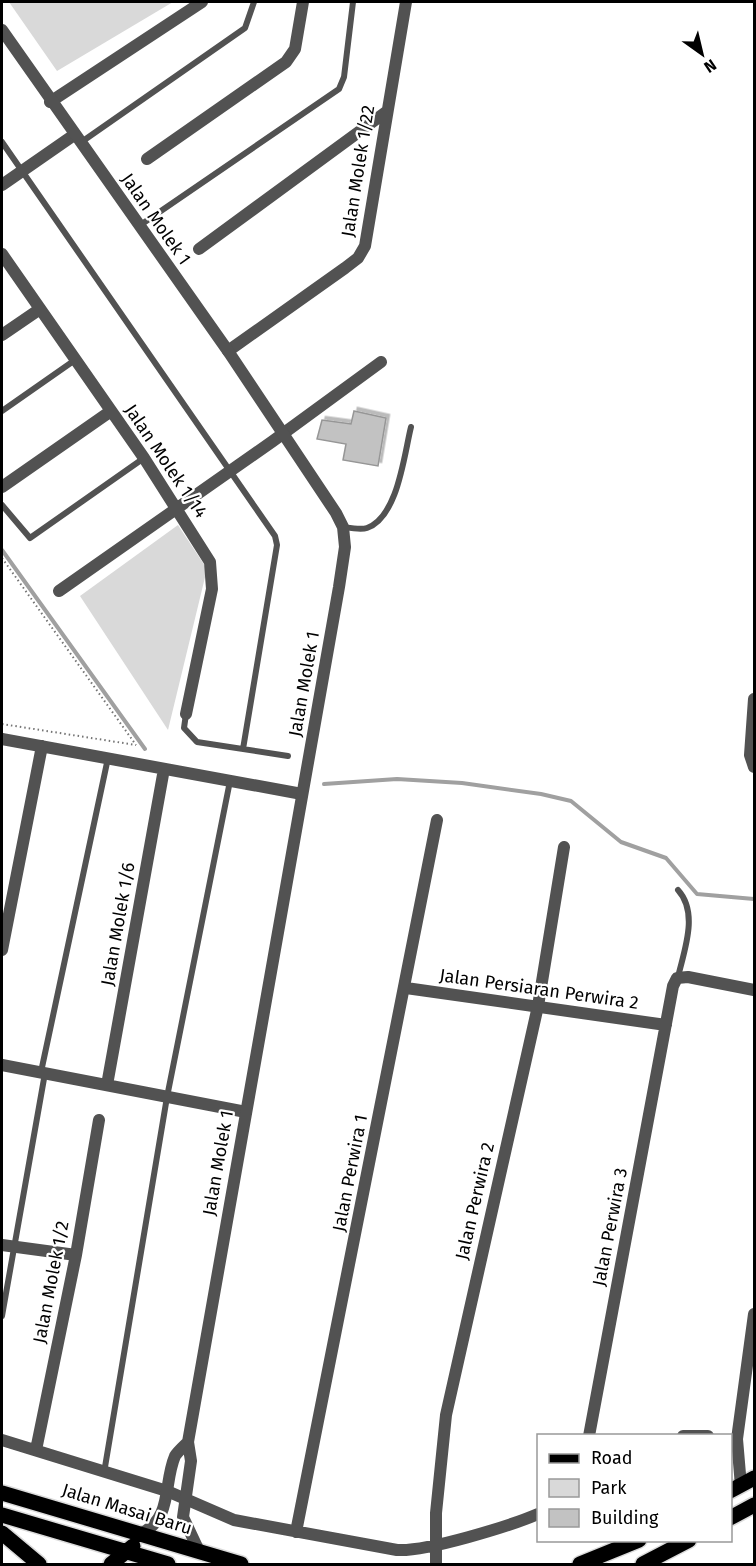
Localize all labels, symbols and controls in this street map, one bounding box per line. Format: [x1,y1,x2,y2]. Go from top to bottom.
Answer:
north arrow [672,24,732,84]
text: N [700,55,720,77]
street label: Jalan Molek 1/22 [337,103,379,238]
street label: Jalan Molek 1 [116,169,196,269]
street label: Jalan Molek 1/14 [120,400,212,522]
street label: Jalan Molek 1 [284,630,324,738]
street label: Jalan Molek 1/6 [96,860,140,988]
street label: Jalan Persiaran Perwira 2 [438,964,640,1014]
street label: Jalan Molek 1 [198,1109,238,1217]
street label: Jalan Perwira 1 [328,1113,372,1233]
street label: Jalan Perwira 2 [451,1140,499,1262]
street label: Jalan Perwira 3 [588,1166,632,1288]
street label: Jalan Molek 1/2 [28,1219,74,1345]
legend [537,1434,732,1542]
text: Road [591,1447,633,1469]
text: Park [591,1477,627,1499]
street label: Jalan Masai Baru [59,1479,195,1539]
text: Building [591,1507,659,1529]

